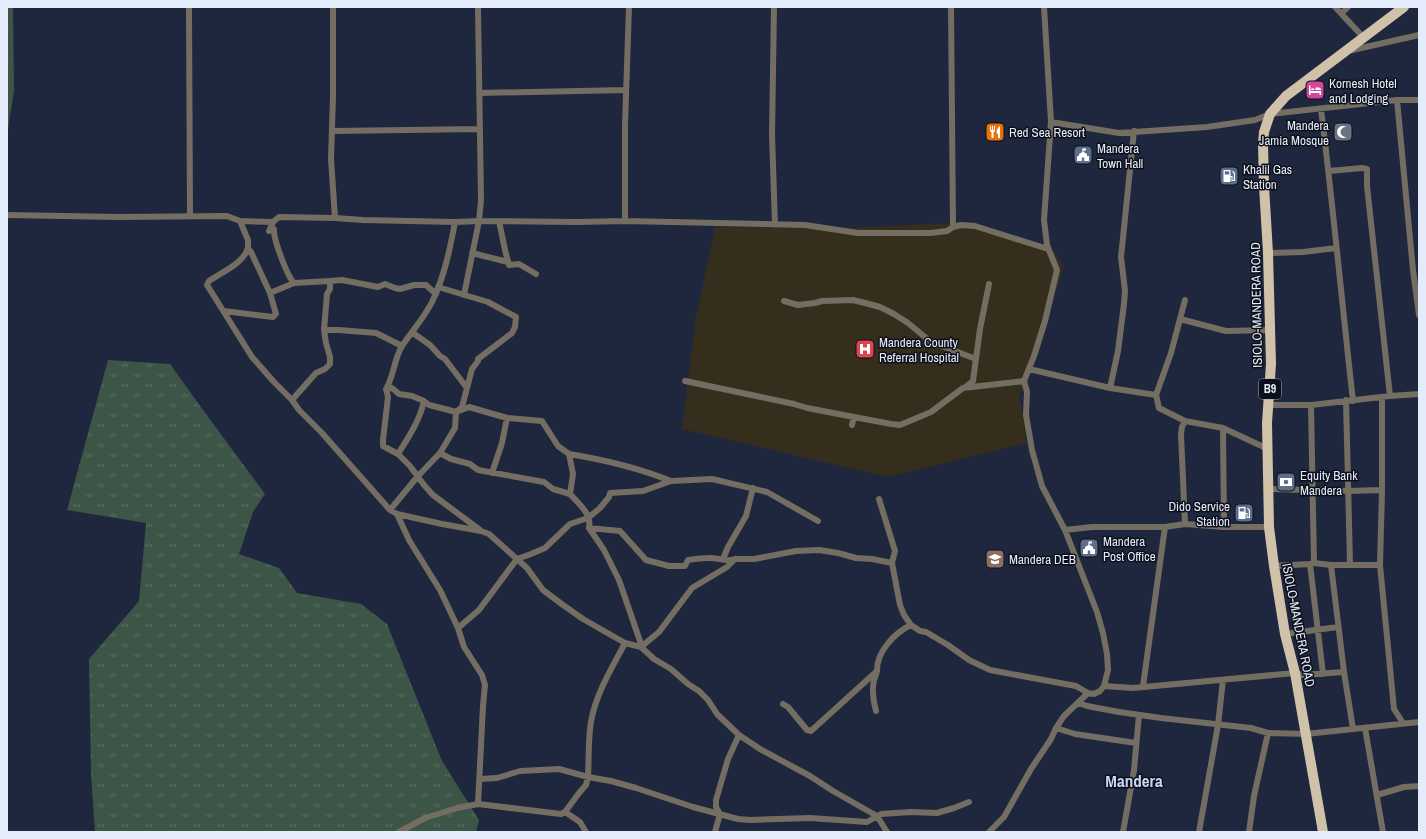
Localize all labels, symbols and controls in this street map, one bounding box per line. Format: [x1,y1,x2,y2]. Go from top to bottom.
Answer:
place label: Kornesh Hotel and Lodging [1329,75,1397,107]
hotel icon: Kornesh Hotel and Lodging [1304,79,1326,101]
place label: Mandera Jamia Mosque [1259,117,1329,149]
restaurant icon: Red Sea Resort [984,121,1006,143]
mosque icon: Mandera Jamia Mosque [1332,121,1354,143]
place label: Red Sea Resort [1009,124,1085,141]
place label: Mandera Town Hall [1097,140,1143,172]
public building icon: Mandera Town Hall [1072,144,1094,166]
place label: Khalil Gas Station [1243,161,1292,193]
fuel station icon: Khalil Gas Station [1218,165,1240,187]
street label: ISIOLO-MANDERA ROAD [1247,242,1266,368]
place label: Mandera County Referral Hospital [879,334,959,366]
hospital icon: Mandera County Referral Hospital [854,338,876,360]
road number: B9 [1259,379,1281,399]
place label: Equity Bank Mandera [1300,467,1358,499]
bank icon: Equity Bank Mandera [1275,471,1297,493]
place label: Dido Service Station [1168,498,1230,530]
fuel station icon: Dido Service Station [1233,502,1255,524]
place label: Mandera Post Office [1103,533,1156,565]
public building icon: Mandera Post Office [1078,537,1100,559]
school or university icon: Mandera DEB [984,548,1006,570]
place label: Mandera DEB [1009,551,1076,568]
street label: ISIOLO-MANDERA ROAD [1278,562,1319,689]
district label: Mandera [1105,769,1163,792]

